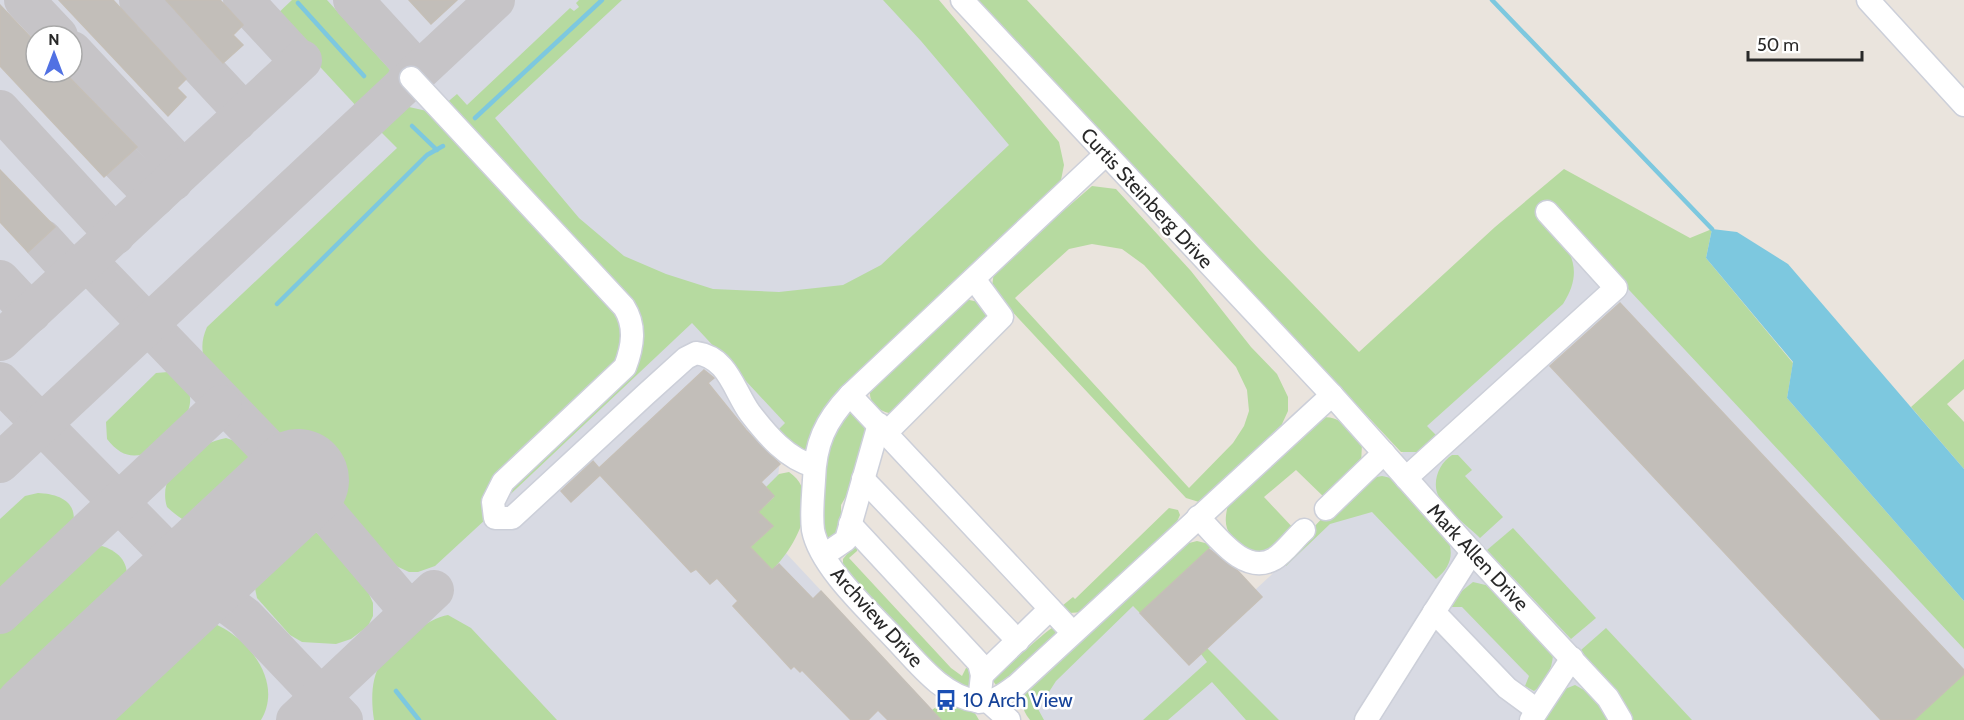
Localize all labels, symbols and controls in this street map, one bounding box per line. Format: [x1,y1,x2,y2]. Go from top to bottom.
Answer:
north arrow [24,24,84,84]
scale bar [1748,24,1862,62]
text: N [48,30,60,49]
text: 50 m [1757,34,1799,56]
street label: Curtis Steinberg Drive [1076,123,1218,273]
street label: Mark Allen Drive [1422,498,1534,616]
street label: Archview Drive [826,562,928,672]
bus stop icon: 10 Arch View [934,688,958,712]
place label: 10 Arch View [963,688,1073,712]

